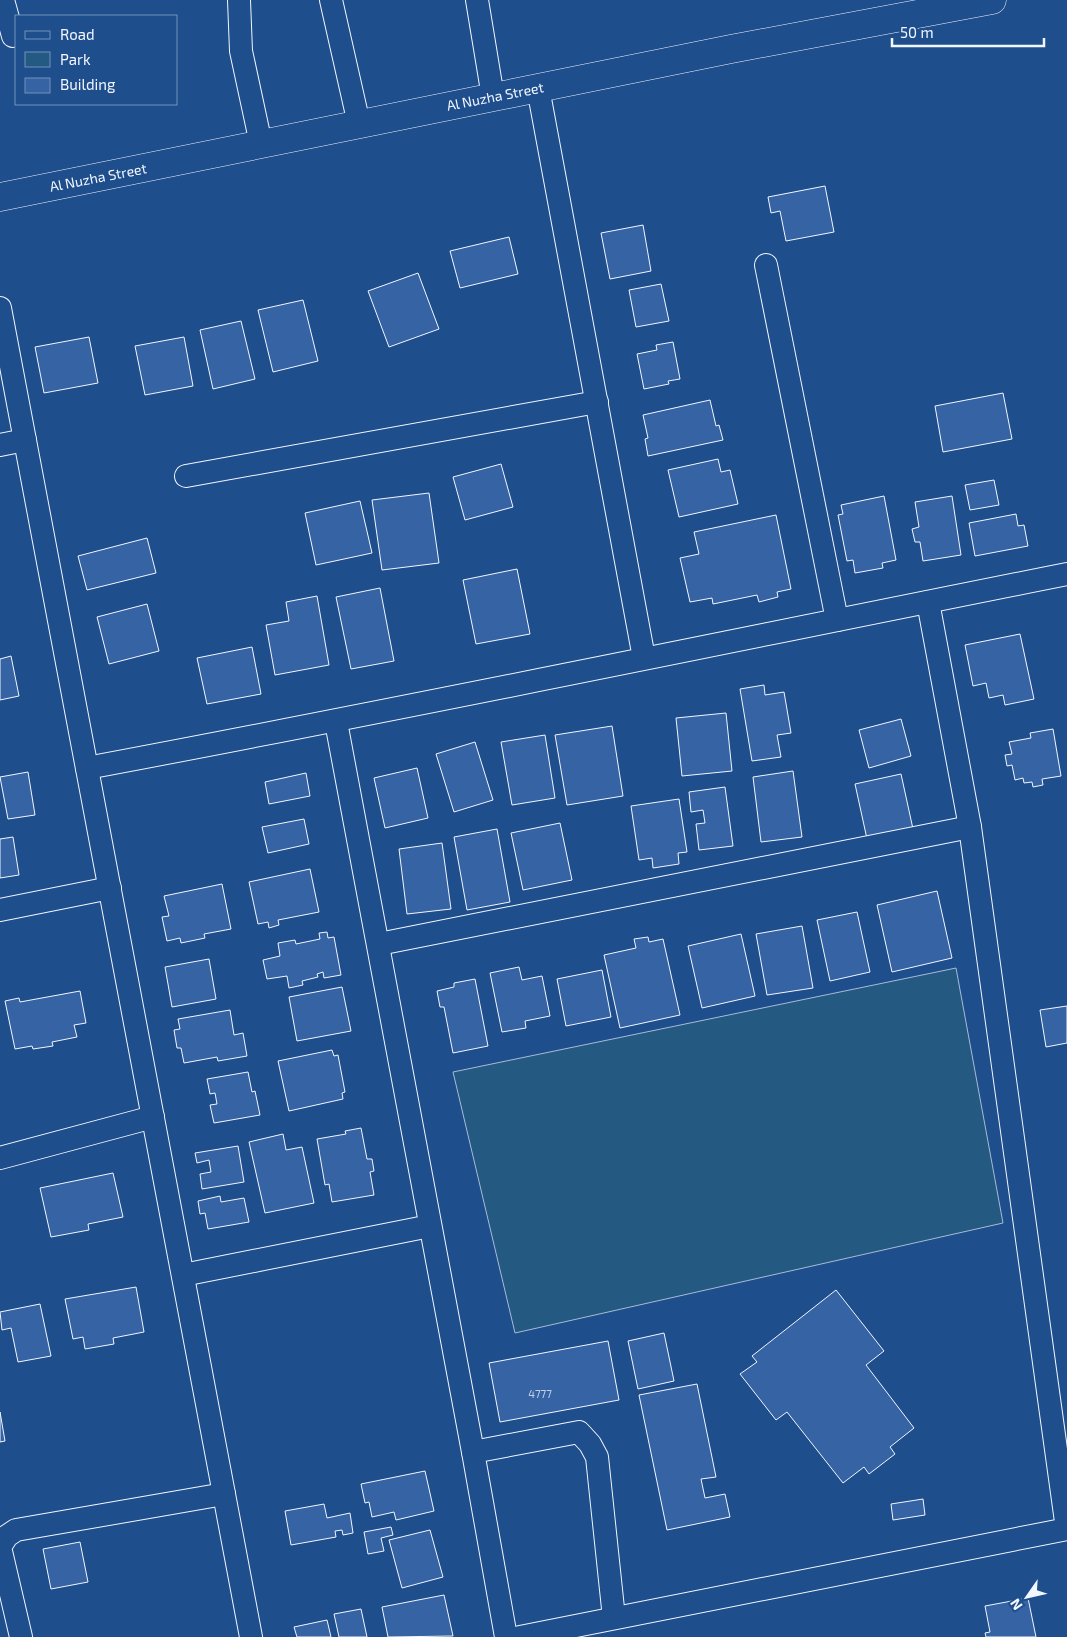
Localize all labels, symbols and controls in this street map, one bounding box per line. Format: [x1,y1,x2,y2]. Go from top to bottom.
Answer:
legend [15,15,178,105]
scale bar [892,15,1044,47]
text: 50 m [900,23,934,41]
text: Road [60,25,95,43]
text: Park [60,50,91,68]
text: Building [60,75,116,93]
street label: Al Nuzha Street [445,78,545,114]
street label: Al Nuzha Street [48,159,148,195]
house number: 4777 [528,1387,552,1400]
north arrow [1002,1572,1052,1622]
text: N [1006,1596,1026,1613]

